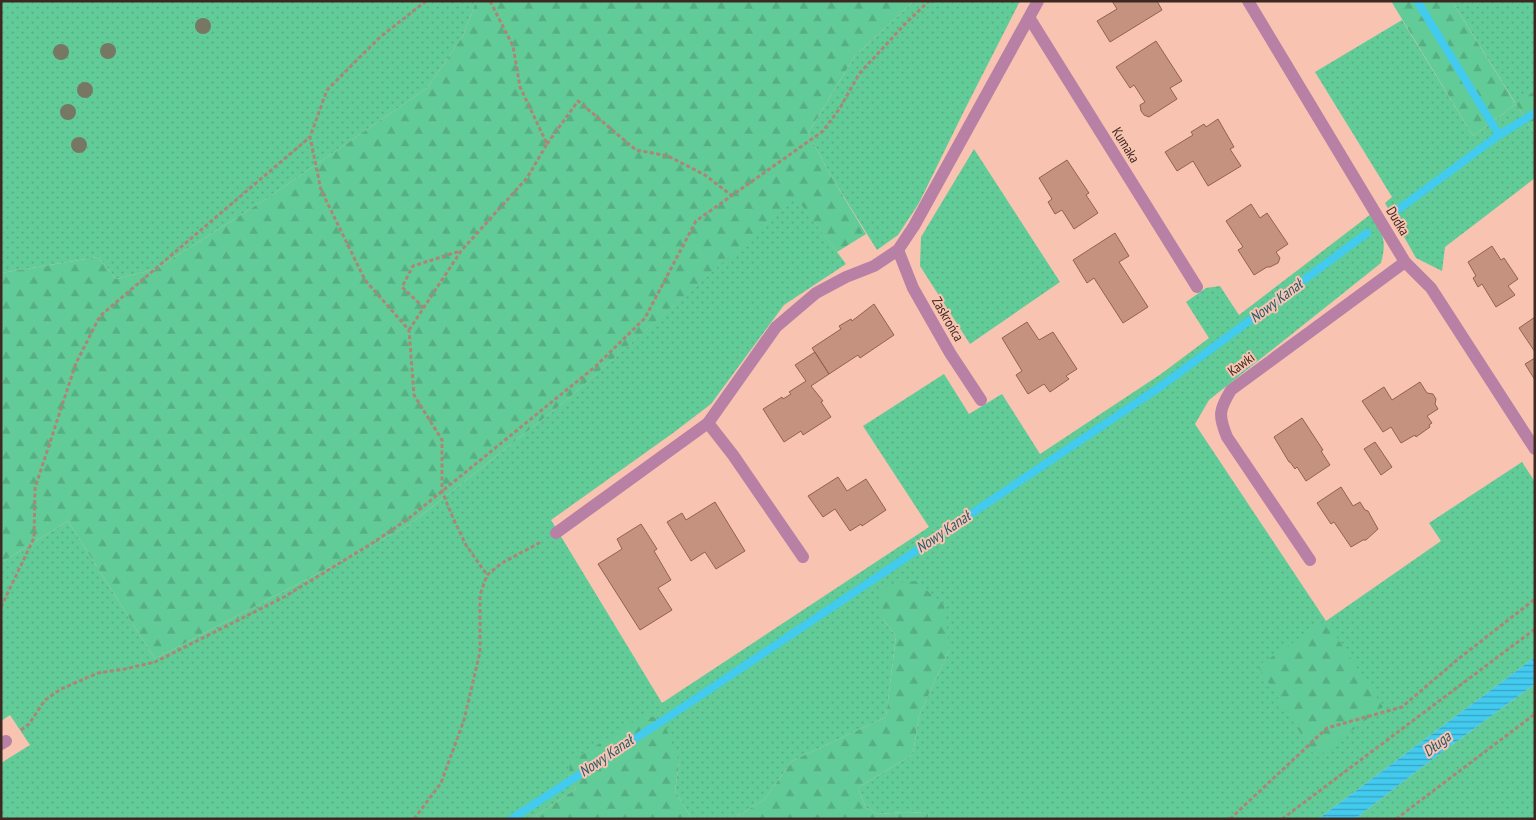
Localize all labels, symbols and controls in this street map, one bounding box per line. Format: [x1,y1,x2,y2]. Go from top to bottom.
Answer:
street label: Kumaka [1108,124,1144,166]
street label: Dudka [1382,203,1414,239]
water label: Nowy Kanał [1246,273,1308,327]
street label: Zaskrońca [928,294,968,344]
street label: Kawki [1224,348,1258,380]
water label: Nowy Kanał [912,505,975,557]
water label: Długa [1419,726,1455,760]
water label: Nowy Kanał [575,729,638,781]

